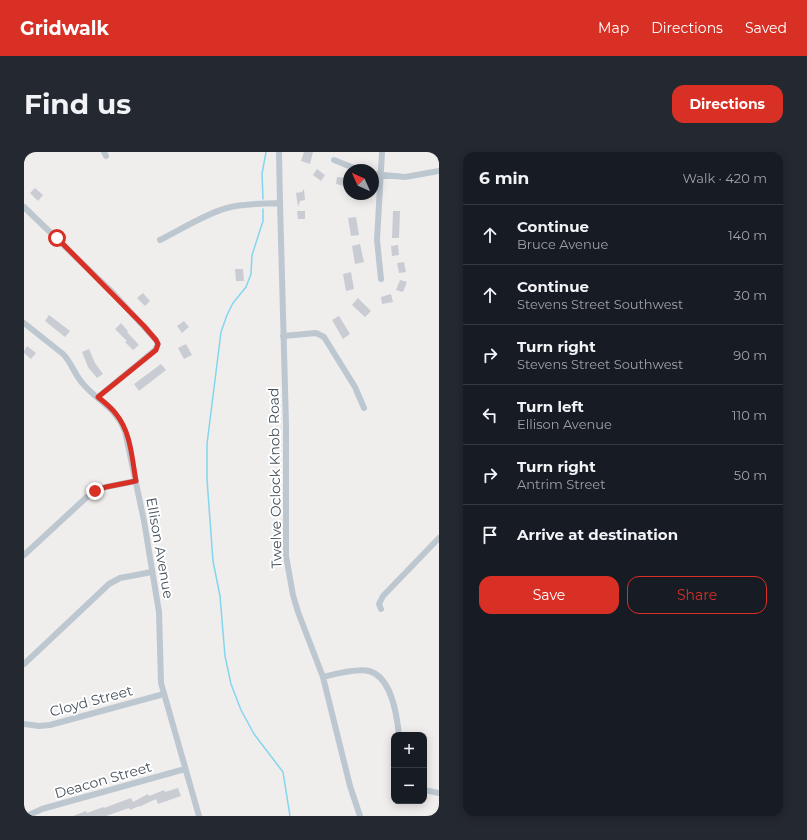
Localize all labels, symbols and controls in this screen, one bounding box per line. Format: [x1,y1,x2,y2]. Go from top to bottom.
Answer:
text: Gridwalk [20,17,109,40]
text: Map [598,19,629,37]
text: Directions [651,19,723,37]
text: Saved [745,19,787,37]
button: Directions [672,85,783,123]
text: Find us [24,87,131,121]
north arrow [343,164,379,200]
text: 6 min [479,168,529,188]
text: Walk · 420 m [683,170,767,186]
text: Continue [517,217,589,236]
icon: ahead [479,224,501,246]
text: 140 m [728,227,767,243]
route start [48,229,66,247]
text: Bruce Avenue [517,236,608,252]
text: Continue [517,277,589,296]
icon: ahead [479,284,501,306]
text: 30 m [734,287,767,303]
text: Stevens Street Southwest [517,296,683,312]
text: Turn right [517,337,596,356]
icon: right [479,344,501,366]
text: 90 m [733,347,767,363]
text: Stevens Street Southwest [517,356,683,372]
street label: Twelve Oclock Knob Road [264,387,286,569]
text: Turn left [517,397,584,416]
icon: left [479,404,501,426]
text: 110 m [732,407,767,423]
text: Ellison Avenue [517,416,612,432]
text: Turn right [517,457,596,476]
icon: right [479,464,501,486]
text: 50 m [734,467,767,483]
text: Antrim Street [517,476,606,492]
route end [86,482,104,500]
street label: Ellison Avenue [142,496,178,600]
icon: arrive [479,524,501,546]
text: Arrive at destination [517,525,678,544]
button: Save [479,576,619,614]
button: Share [627,576,767,614]
street label: Cloyd Street [48,681,135,721]
map controls [391,732,427,804]
button: + [391,732,427,768]
street label: Deacon Street [52,757,154,802]
button: − [391,768,427,804]

